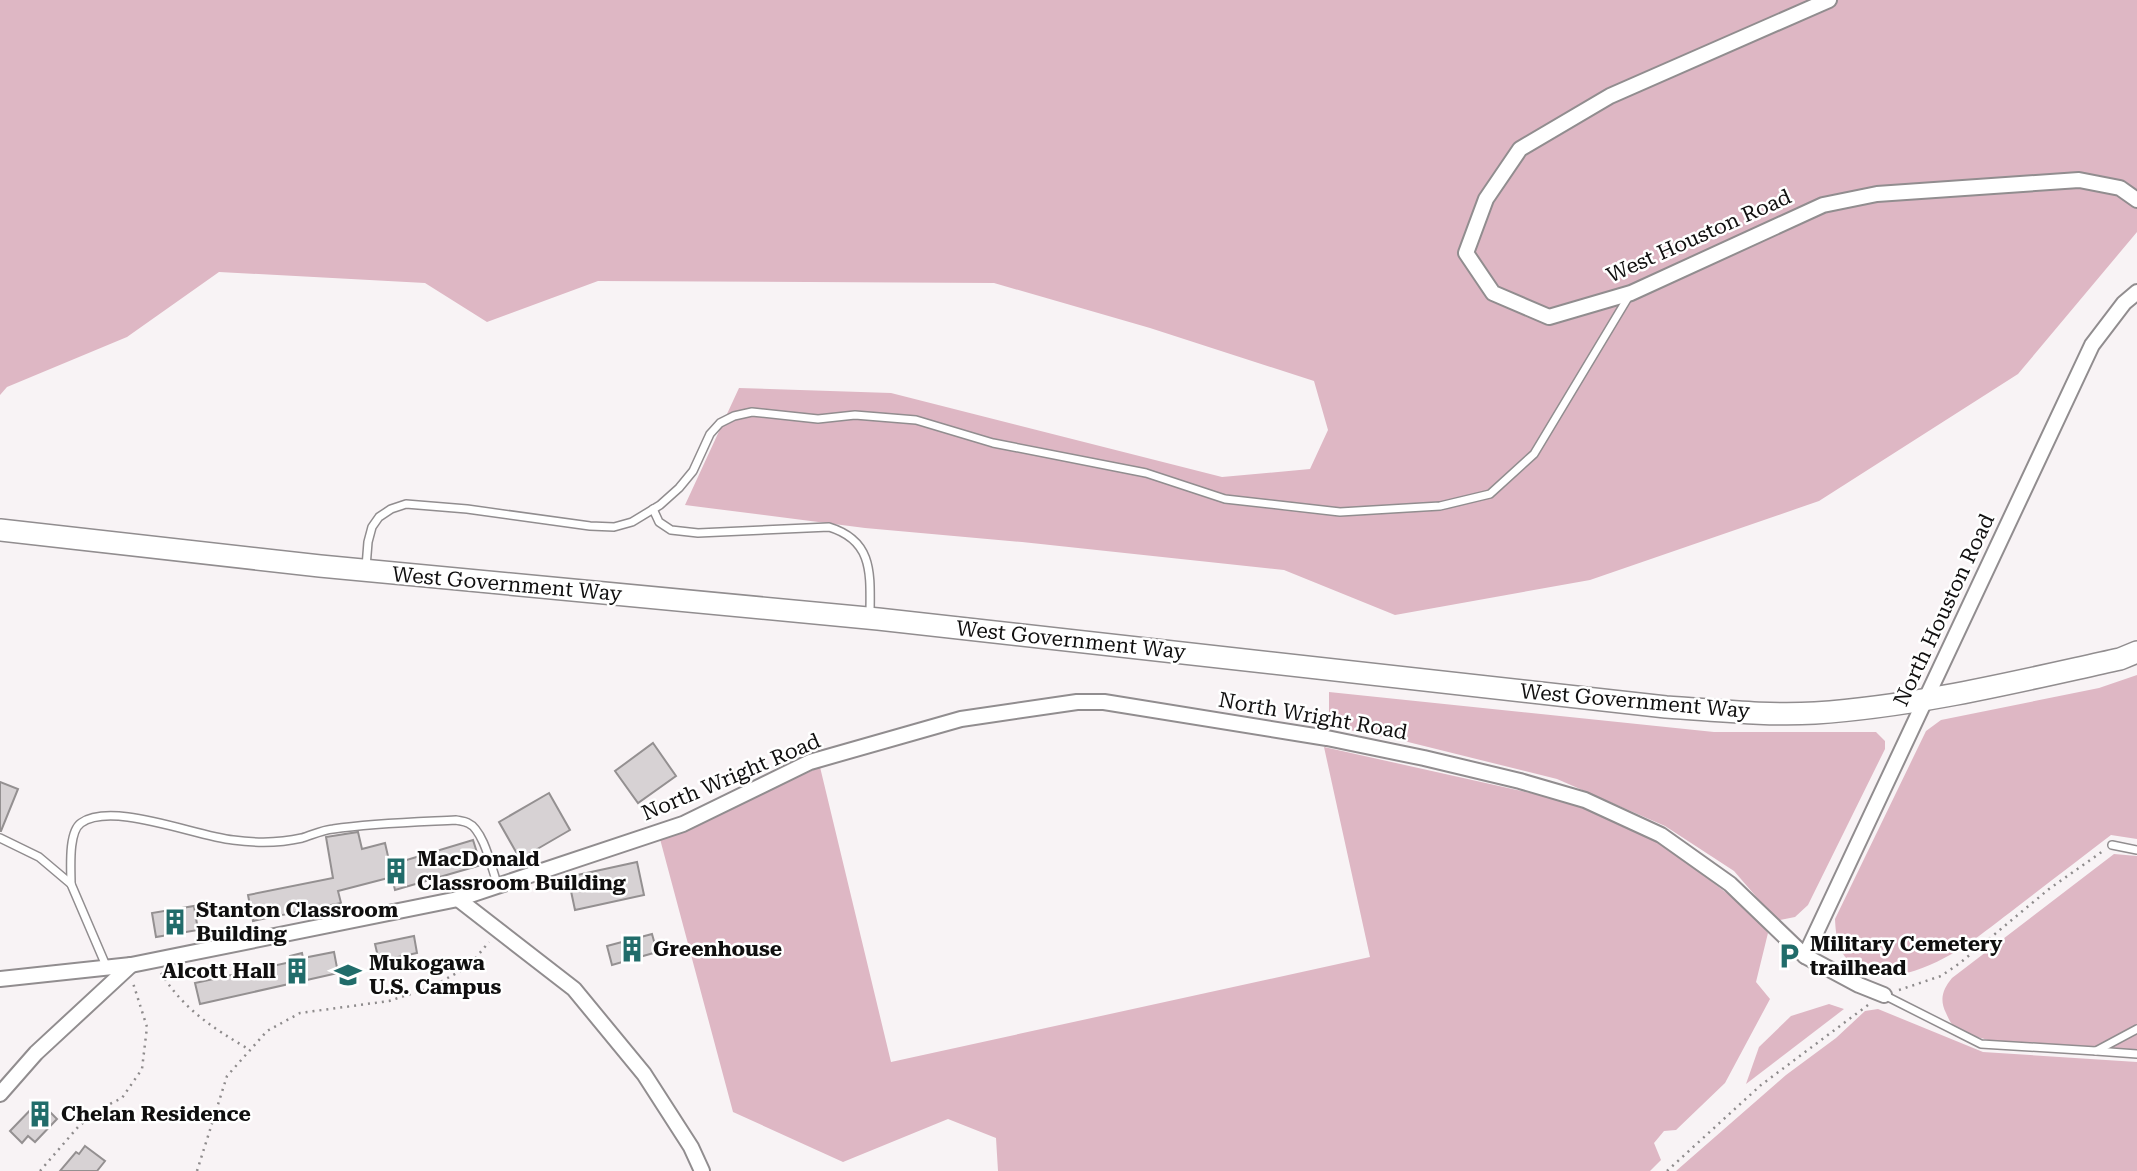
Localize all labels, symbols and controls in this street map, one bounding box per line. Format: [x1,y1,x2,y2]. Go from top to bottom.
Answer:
street label: West Houston Road [1603,184,1795,287]
street label: North Houston Road [1889,510,1999,710]
street label: West Government Way [391,562,624,606]
street label: West Government Way [955,616,1188,664]
street label: West Government Way [1519,679,1752,723]
street label: North Wright Road [1217,688,1410,745]
street label: North Wright Road [638,728,824,825]
place label: MacDonald Classroom Building [417,847,626,895]
building icon: MacDonald Classroom Building [381,856,411,886]
place label: Stanton Classroom Building [196,898,398,946]
building icon: Stanton Classroom Building [160,907,190,937]
place label: Military Cemetery trailhead [1810,932,2003,980]
building icon: Greenhouse [617,934,647,964]
place label: Greenhouse [653,937,782,961]
parking icon: Military Cemetery trailhead [1774,941,1804,971]
place label: Mukogawa U.S. Campus [369,951,501,999]
building icon: Alcott Hall [282,956,312,986]
place label: Alcott Hall [162,959,276,983]
school or university icon: Mukogawa U.S. Campus [333,960,363,990]
building icon: Chelan Residence [25,1099,55,1129]
place label: Chelan Residence [61,1102,251,1126]

